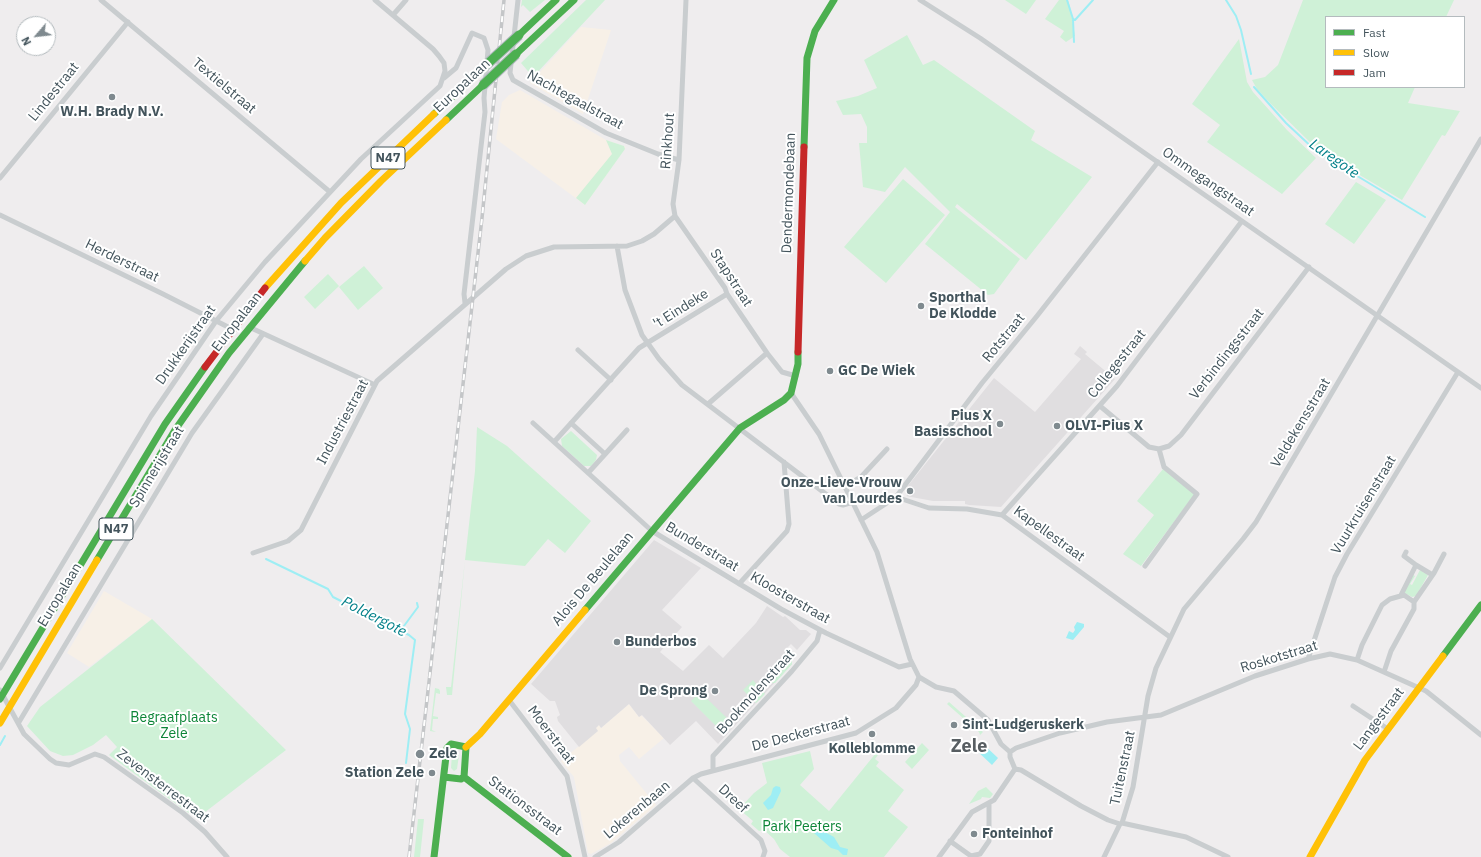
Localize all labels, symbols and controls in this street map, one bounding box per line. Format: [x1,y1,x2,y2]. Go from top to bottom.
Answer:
north arrow [16,16,56,56]
legend [1325,16,1465,88]
text: Fast [1363,25,1386,40]
text: N [18,34,34,48]
text: Slow [1363,45,1389,60]
street label: Textielstraat [189,54,259,118]
street label: Europalaan [430,56,494,116]
street label: Lindestraat [25,59,83,125]
text: Jam [1363,65,1386,80]
street label: Nachtegaalstraat [524,67,626,133]
marker: W.H. Brady N.V. [107,92,117,102]
place label: W.H. Brady N.V. [60,104,164,120]
street label: Rinkhout [658,112,678,170]
street label: Dendermondebaan [778,132,800,254]
water label: Laregote [1305,135,1363,183]
street label: Ommegangstraat [1159,144,1257,220]
road number: N47 [371,147,405,169]
street label: Herderstraat [82,236,162,286]
street label: Stapstraat [706,246,756,310]
street label: 't Eindeke [650,285,712,333]
street label: Europalaan [208,289,266,355]
place label: Sporthal De Klodde [929,290,997,322]
marker: Sporthal De Klodde [916,301,926,311]
street label: Drukkerijstraat [152,302,220,388]
street label: Verbindingsstraat [1186,305,1268,403]
street label: Rotstraat [979,310,1029,366]
street label: Collegestraat [1084,326,1150,402]
place label: GC De Wiek [838,363,915,379]
marker: GC De Wiek [825,366,835,376]
street label: Veldekensstraat [1268,375,1334,471]
street label: Industriestraat [313,376,373,468]
place label: Pius X Basisschool [914,408,992,440]
place label: OLVI-Pius X [1065,418,1143,434]
marker: Pius X Basisschool [995,419,1005,429]
marker: OLVI-Pius X [1052,421,1062,431]
street label: Spinnerijstraat [126,423,188,511]
street label: Vuurkruisenstraat [1328,453,1400,557]
place label: Onze-Lieve-Vrouw van Lourdes [781,475,902,508]
marker: Onze-Lieve-Vrouw van Lourdes [905,486,915,496]
street label: Kapellestraat [1010,503,1088,565]
road number: N47 [99,518,133,540]
street label: Bunderstraat [662,519,742,575]
street label: Alois De Beulelaan [549,529,637,629]
street label: Europalaan [34,560,86,630]
street label: Kloosterstraat [747,568,833,628]
water label: Poldergote [338,593,410,641]
place label: Bunderbos [625,634,697,650]
marker: Bunderbos [612,637,622,647]
street label: Roskotstraat [1238,637,1320,677]
street label: Bookmolenstraat [714,646,798,738]
place label: De Sprong [639,683,707,699]
street label: Langestraat [1350,684,1408,754]
marker: De Sprong [710,686,720,696]
street label: Moerstraat [524,703,578,767]
park label: Begraafplaats Zele [130,710,218,742]
street label: De Deckerstraat [750,713,852,755]
place label: Sint-Ludgeruskerk [962,717,1084,733]
marker: Sint-Ludgeruskerk [949,720,959,730]
marker: Kolleblomme [867,729,877,739]
street label: Tuitenstraat [1107,729,1139,807]
district label: Zele [951,736,987,758]
place label: Kolleblomme [828,741,916,757]
street label: Zevensterrestraat [113,746,213,826]
place label: Zele [429,746,457,762]
marker: Zele [414,748,426,760]
place label: Station Zele [345,765,424,781]
marker: Station Zele [427,768,437,778]
street label: Stationsstraat [485,773,565,839]
street label: Lokerenbaan [600,777,674,843]
street label: Dreef [715,781,751,817]
park label: Park Peeters [762,819,842,835]
place label: Fonteinhof [982,826,1053,842]
marker: Fonteinhof [969,829,979,839]

